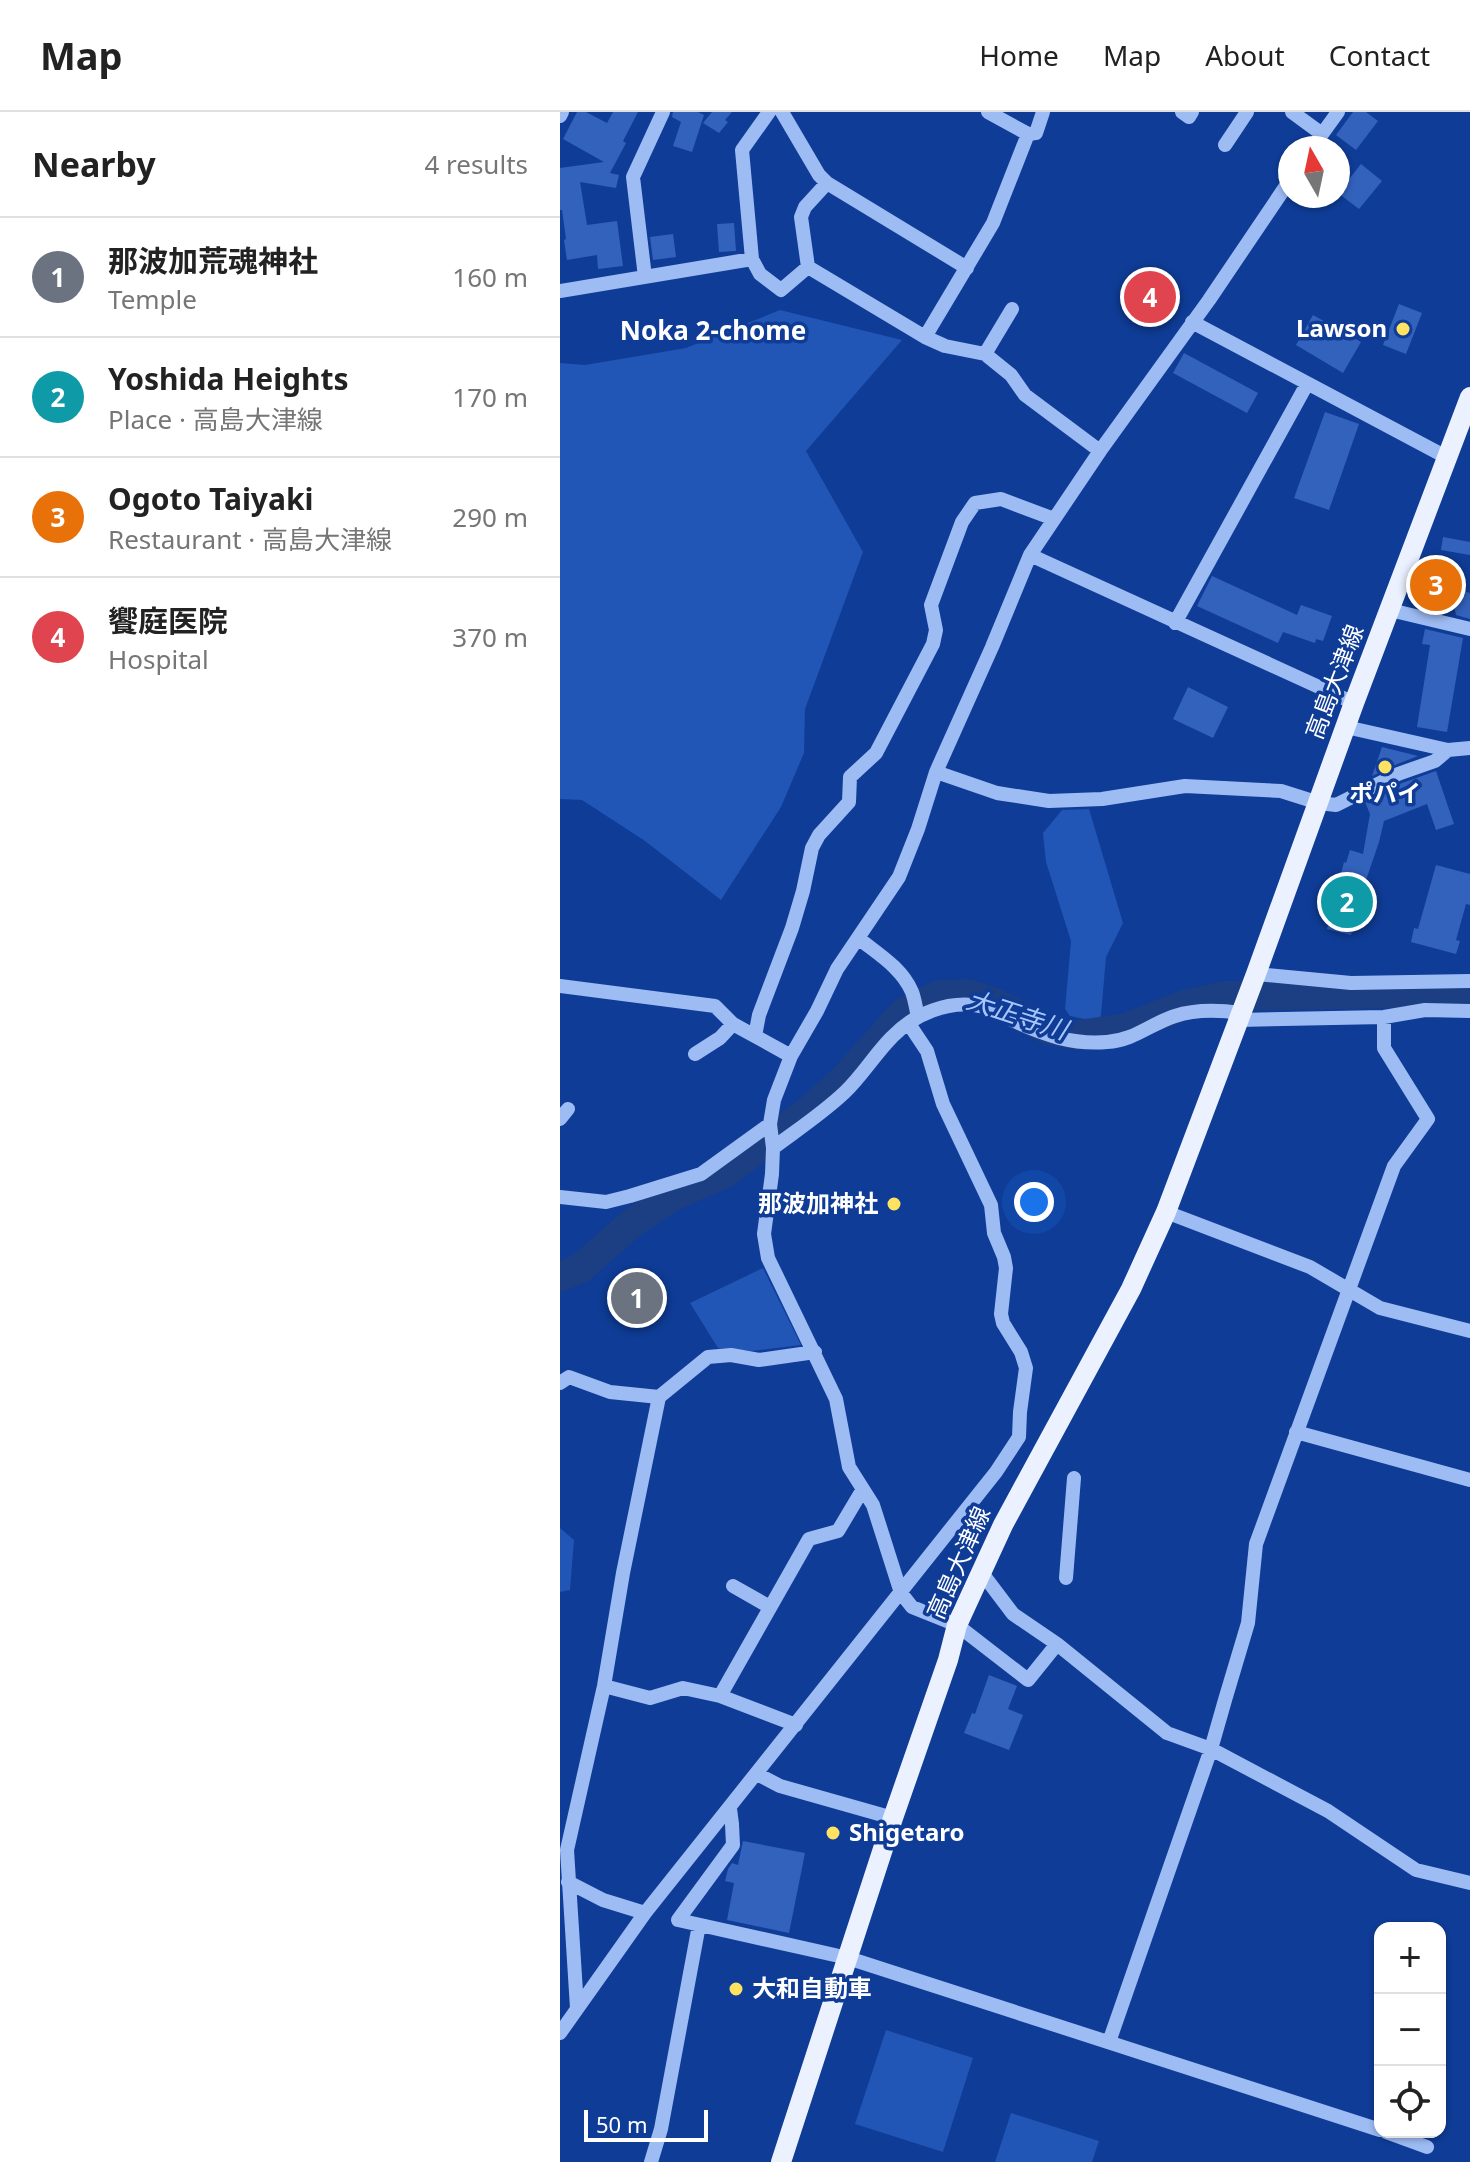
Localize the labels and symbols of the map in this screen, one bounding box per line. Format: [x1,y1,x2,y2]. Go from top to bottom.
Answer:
north arrow [1278,136,1350,208]
pin: 4 [1124,267,1176,327]
place label: Lawson [1296,311,1387,344]
district label: Noka 2-chome [620,312,806,348]
marker: Lawson [1394,320,1412,338]
pin: 3 [1410,555,1462,615]
street label: 高島大津線 [1297,620,1371,743]
marker: ポパイ [1376,758,1394,776]
place label: ポパイ [1349,776,1421,809]
pin: 2 [1321,872,1373,932]
water label: 大正寺川 [962,981,1075,1048]
your location [1014,1182,1054,1222]
place label: 那波加神社 [758,1186,878,1219]
marker: 那波加神社 [885,1195,903,1213]
pin: 1 [611,1268,663,1328]
street label: 高島大津線 [918,1501,997,1624]
place label: Shigetaro [849,1815,965,1848]
marker: Shigetaro [824,1824,842,1842]
place label: 大和自動車 [752,1971,872,2004]
marker: 大和自動車 [727,1980,745,1998]
scale bar [584,2106,708,2142]

